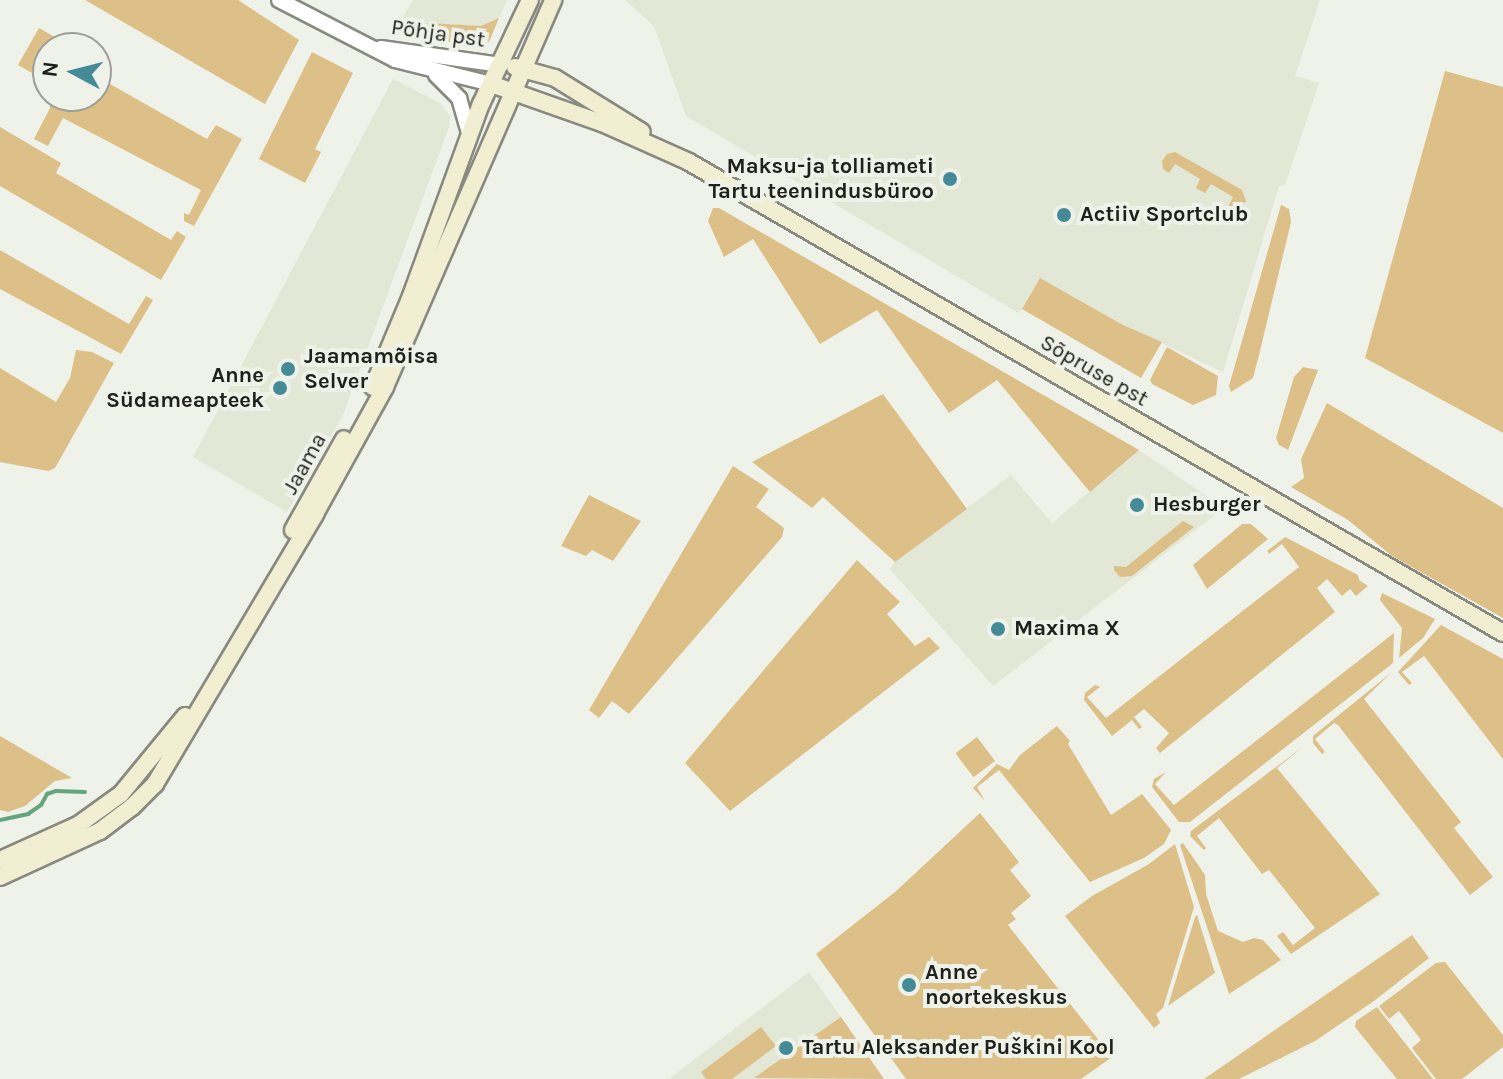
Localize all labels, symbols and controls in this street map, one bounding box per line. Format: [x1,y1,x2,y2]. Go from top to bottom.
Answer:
street label: Põhja pst [389,14,487,54]
north arrow [32,32,112,112]
text: N [36,60,64,79]
place label: Maksu-ja tolliameti Tartu teenindusbüroo [708,153,934,204]
marker: Maksu-ja tolliameti Tartu teenindusbüroo [941,170,959,188]
place label: Actiiv Sportclub [1080,202,1248,228]
marker: Actiiv Sportclub [1055,206,1073,224]
street label: Sõpruse pst [1035,330,1153,412]
place label: Jaamamõisa Selver [304,343,438,394]
marker: Jaamamõisa Selver [279,360,297,378]
place label: Anne Südameapteek [106,362,264,414]
marker: Anne Südameapteek [271,379,289,397]
street label: Jaama [278,429,332,499]
place label: Hesburger [1153,492,1261,518]
marker: Hesburger [1128,496,1146,514]
place label: Maxima X [1014,616,1120,642]
marker: Maxima X [989,620,1007,638]
place label: Anne noortekeskus [925,959,1067,1010]
marker: Anne noortekeskus [900,976,918,994]
place label: Tartu Aleksander Puškini Kool [802,1035,1115,1061]
marker: Tartu Aleksander Puškini Kool [777,1039,795,1057]

